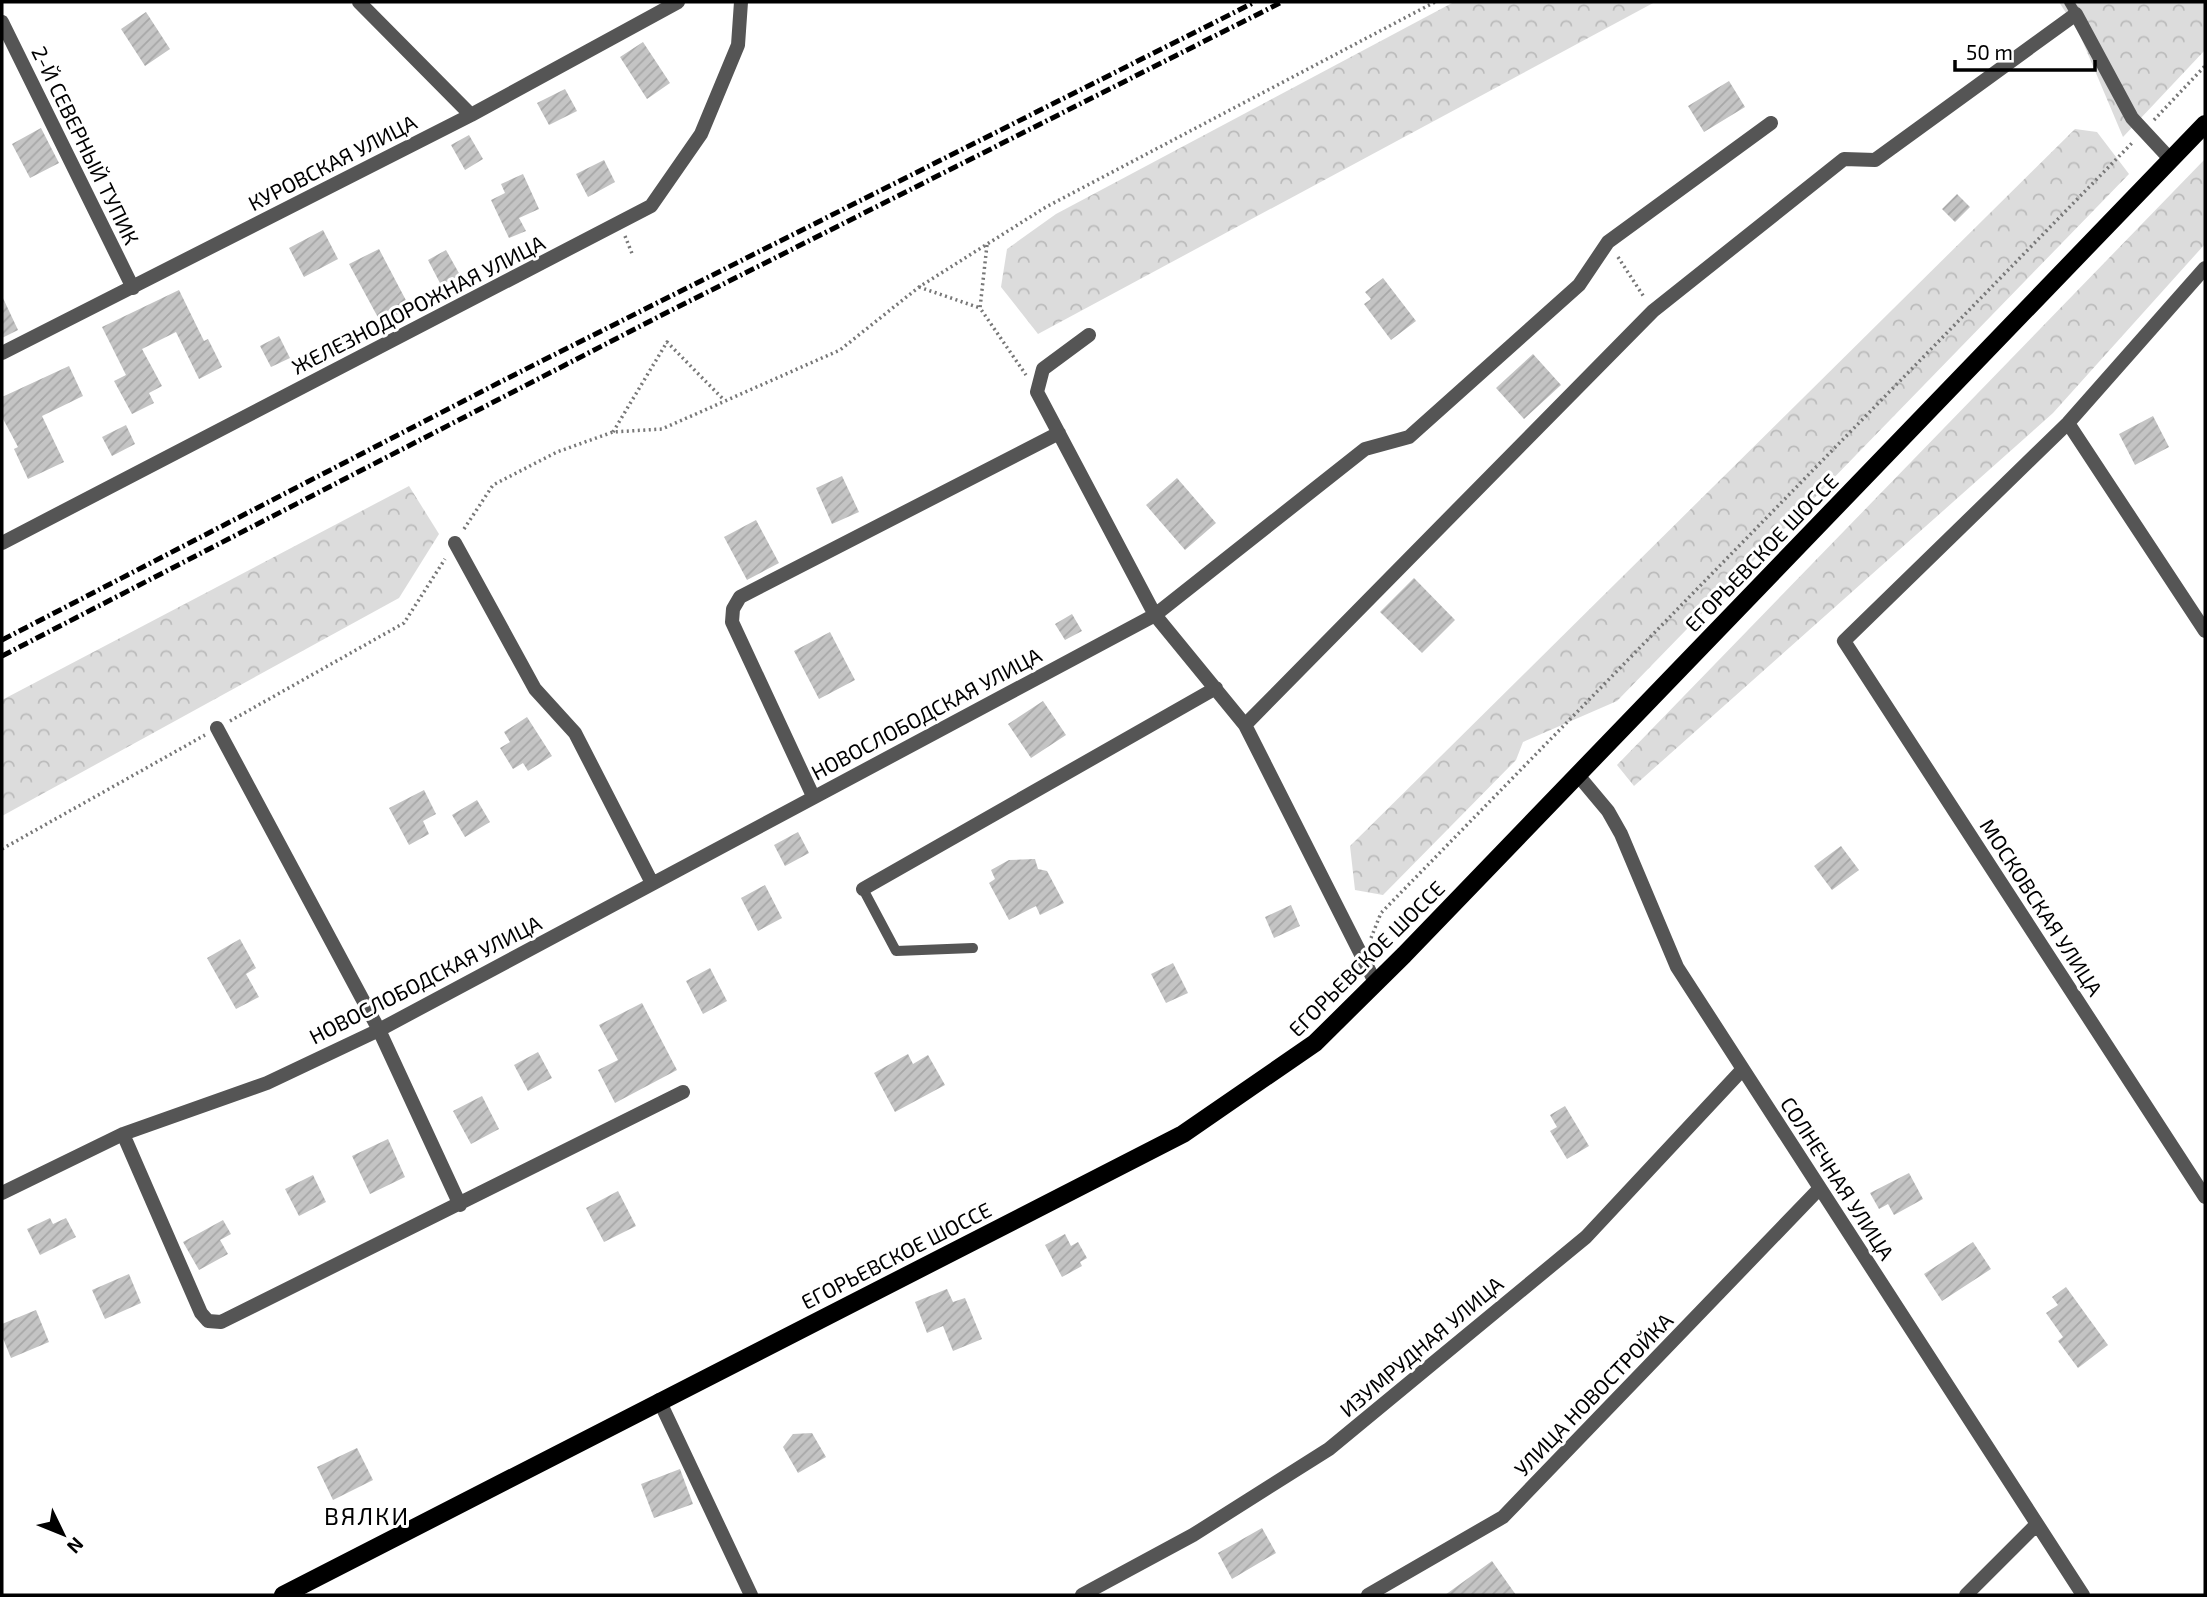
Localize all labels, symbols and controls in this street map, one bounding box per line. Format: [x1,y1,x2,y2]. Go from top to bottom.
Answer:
scale bar [1955,28,2095,72]
text: 50 m [1966,39,2013,64]
street label: 2-Й СЕВЕРНЫЙ ТУПИК [27,42,145,248]
street label: КУРОВСКАЯ УЛИЦА [244,109,420,215]
street label: ЖЕЛЕЗНОДОРОЖНАЯ УЛИЦА [287,229,549,379]
street label: ЕГОРЬЕВСКОЕ ШОССЕ [1679,468,1843,636]
street label: НОВОСЛОБОДСКАЯ УЛИЦА [807,642,1045,784]
street label: МОСКОВСКАЯ УЛИЦА [1975,814,2109,1000]
street label: ЕГОРЬЕВСКОЕ ШОССЕ [1283,875,1449,1041]
street label: НОВОСЛОБОДСКАЯ УЛИЦА [305,909,545,1049]
street label: СОЛНЕЧНАЯ УЛИЦА [1776,1092,1900,1264]
street label: ЕГОРЬЕВСКОЕ ШОССЕ [797,1196,995,1314]
street label: ИЗУМРУДНАЯ УЛИЦА [1334,1270,1508,1422]
street label: УЛИЦА НОВОСТРОЙКА [1509,1307,1677,1481]
north arrow [28,1499,98,1569]
district label: ВЯЛКИ [324,1501,410,1530]
text: N [63,1533,89,1559]

